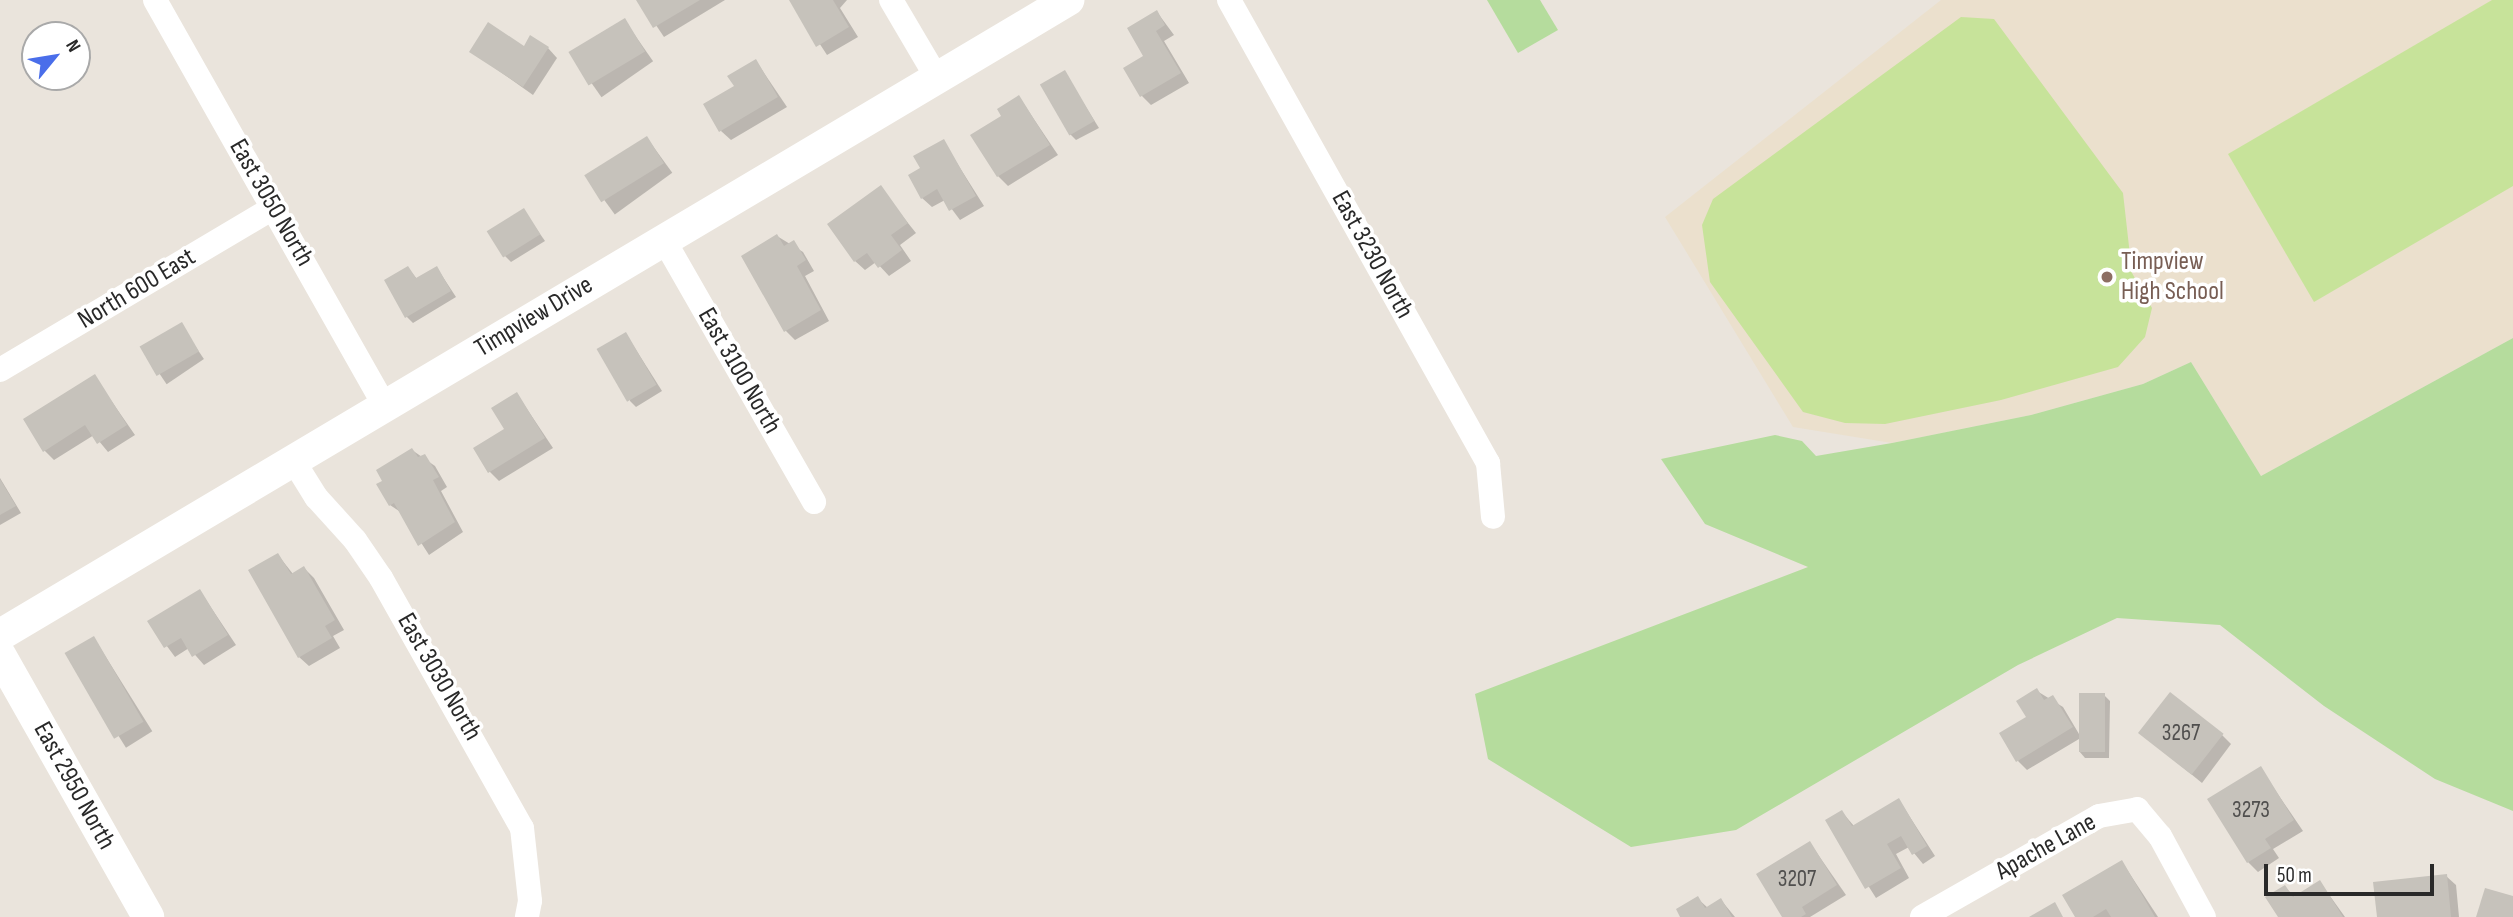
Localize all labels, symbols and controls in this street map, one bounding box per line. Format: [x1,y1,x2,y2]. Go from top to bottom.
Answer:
north arrow [21,21,91,91]
text: N [60,36,85,56]
street label: East 3050 North [222,134,320,272]
street label: East 3230 North [1324,186,1420,324]
street label: North 600 East [73,242,201,336]
place label: Timpview High School [2121,246,2224,308]
marker: Timpview High School [2099,269,2115,285]
street label: Timpview Drive [469,270,599,364]
street label: East 3100 North [691,303,787,439]
street label: East 3030 North [390,608,488,746]
street label: East 2950 North [26,717,122,855]
house number: 3267 [2162,719,2200,747]
house number: 3273 [2232,796,2270,824]
street label: Apache Lane [1990,807,2102,887]
scale bar [2268,850,2438,894]
text: 50 m [2277,863,2312,888]
house number: 3207 [1778,865,1816,893]

